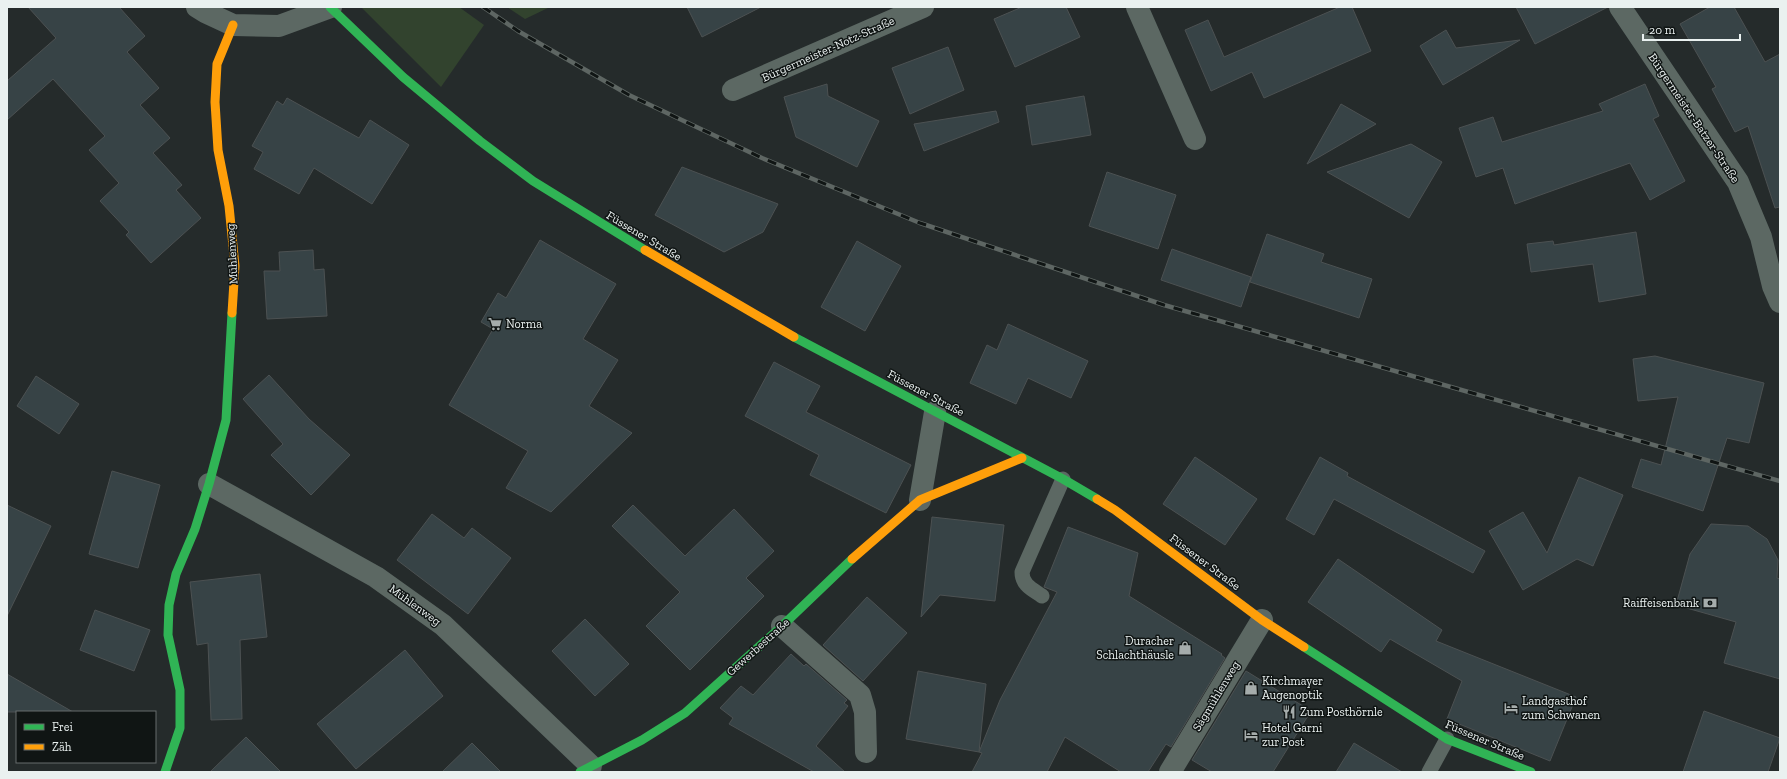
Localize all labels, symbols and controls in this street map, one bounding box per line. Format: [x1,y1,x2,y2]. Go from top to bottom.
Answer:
street label: Bürgermeister-Notz-Straße [759,13,897,85]
scale bar [1643,16,1740,42]
text: 20 m [1649,23,1676,37]
street label: Bürgermeister-Batzer-Straße [1645,51,1743,186]
street label: Füssener Straße [604,208,684,264]
street label: Mühlenweg [223,223,241,285]
supermarket icon: Norma [487,316,503,332]
place label: Norma [506,317,542,331]
street label: Füssener Straße [885,367,967,419]
street label: Füssener Straße [1167,531,1243,593]
street label: Mühlenweg [386,582,444,629]
bank icon: Raiffeisenbank [1702,595,1718,611]
place label: Raiffeisenbank [1623,596,1700,610]
street label: Gewerbestraße [724,615,793,679]
place label: Duracher Schlachthäusle [1096,634,1174,662]
shop icon: Duracher Schlachthäusle [1177,640,1193,656]
street label: Sägmühlenweg [1190,658,1243,734]
place label: Kirchmayer Augenoptik [1262,674,1323,702]
shop icon: Kirchmayer Augenoptik [1243,680,1259,696]
place label: Landgasthof zum Schwanen [1522,694,1600,722]
hotel icon: Landgasthof zum Schwanen [1503,700,1519,716]
restaurant icon: Zum Posthörnle [1281,704,1297,720]
place label: Zum Posthörnle [1300,705,1383,719]
legend [16,711,156,763]
street label: Füssener Straße [1443,717,1527,763]
text: Frei [52,720,73,734]
place label: Hotel Garni zur Post [1262,721,1323,749]
hotel icon: Hotel Garni zur Post [1243,727,1259,743]
text: Zäh [52,740,72,754]

